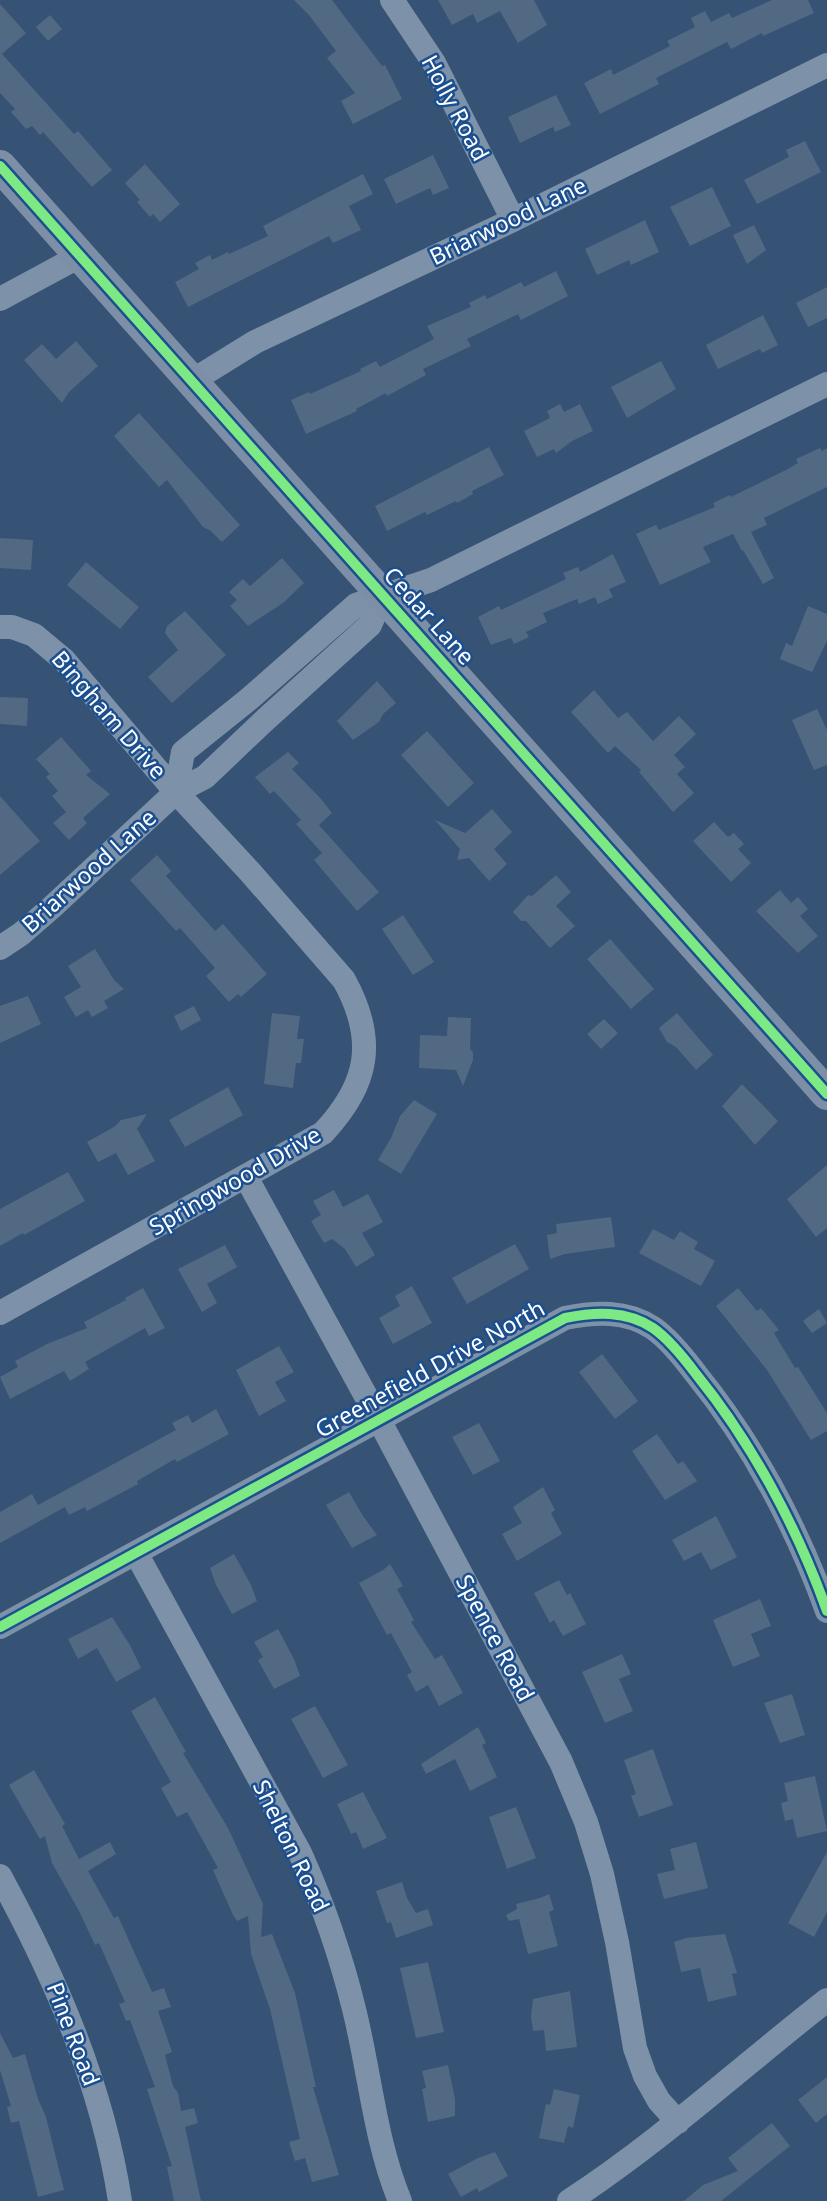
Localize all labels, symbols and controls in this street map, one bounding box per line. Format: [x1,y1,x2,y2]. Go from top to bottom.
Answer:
street label: Holly Road [415,49,497,166]
street label: Briarwood Lane [424,168,591,272]
street label: Cedar Lane [377,559,483,671]
street label: Bingham Drive [45,643,175,785]
street label: Briarwood Lane [14,801,163,939]
street label: Springwood Drive [143,1118,326,1242]
street label: Greenefield Drive North [309,1292,550,1445]
street label: Spence Road [449,1569,543,1707]
street label: Shelton Road [246,1774,338,1917]
street label: Pine Road [40,1977,108,2090]

